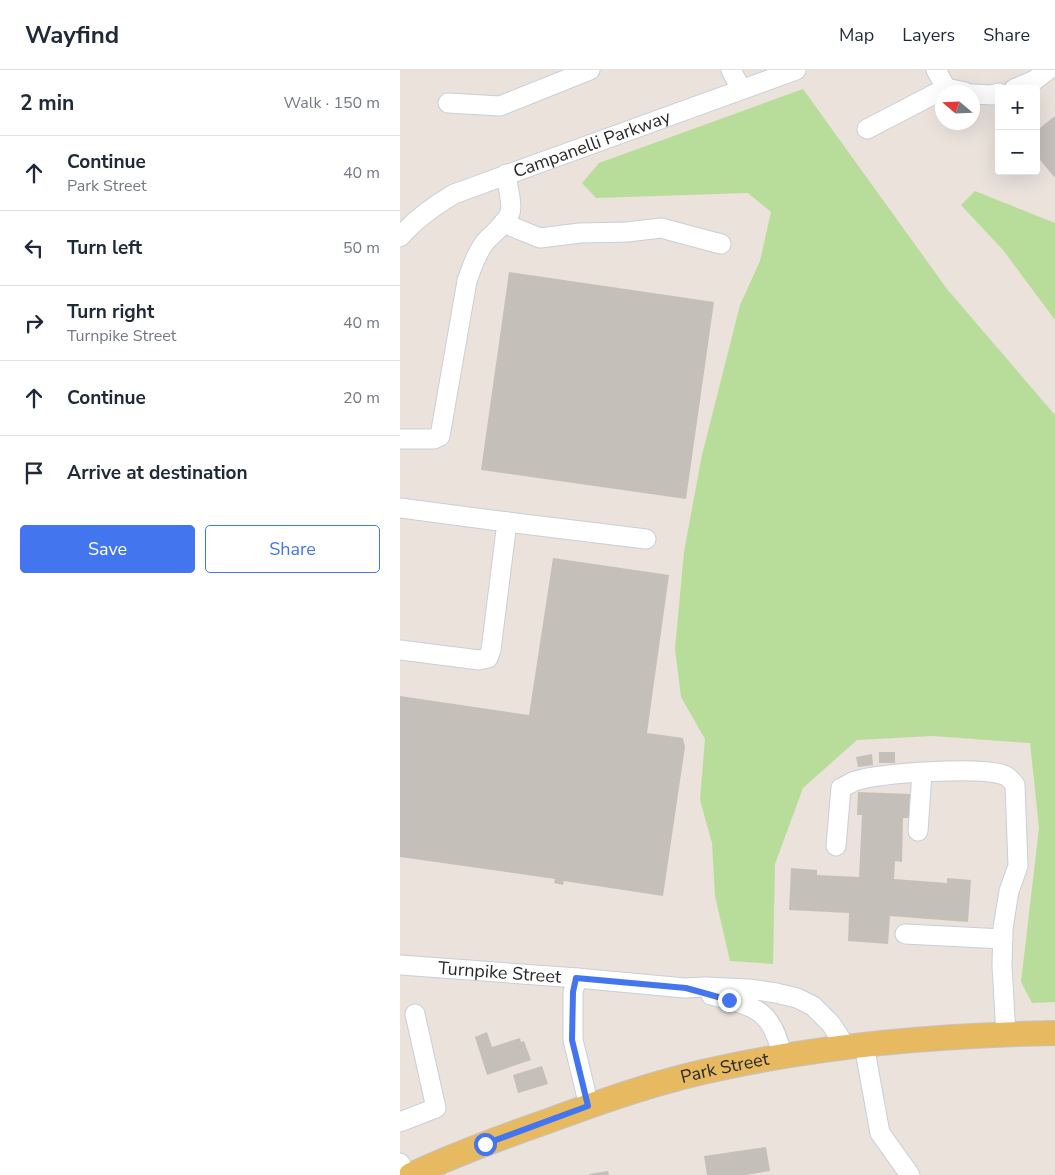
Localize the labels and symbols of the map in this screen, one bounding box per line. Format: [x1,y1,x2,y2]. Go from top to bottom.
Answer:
north arrow [935,85,980,130]
street label: Campanelli Parkway [510,104,674,184]
street label: Turnpike Street [437,956,563,989]
route end [718,989,741,1012]
street label: Park Street [678,1047,771,1089]
route start [474,1133,497,1156]

